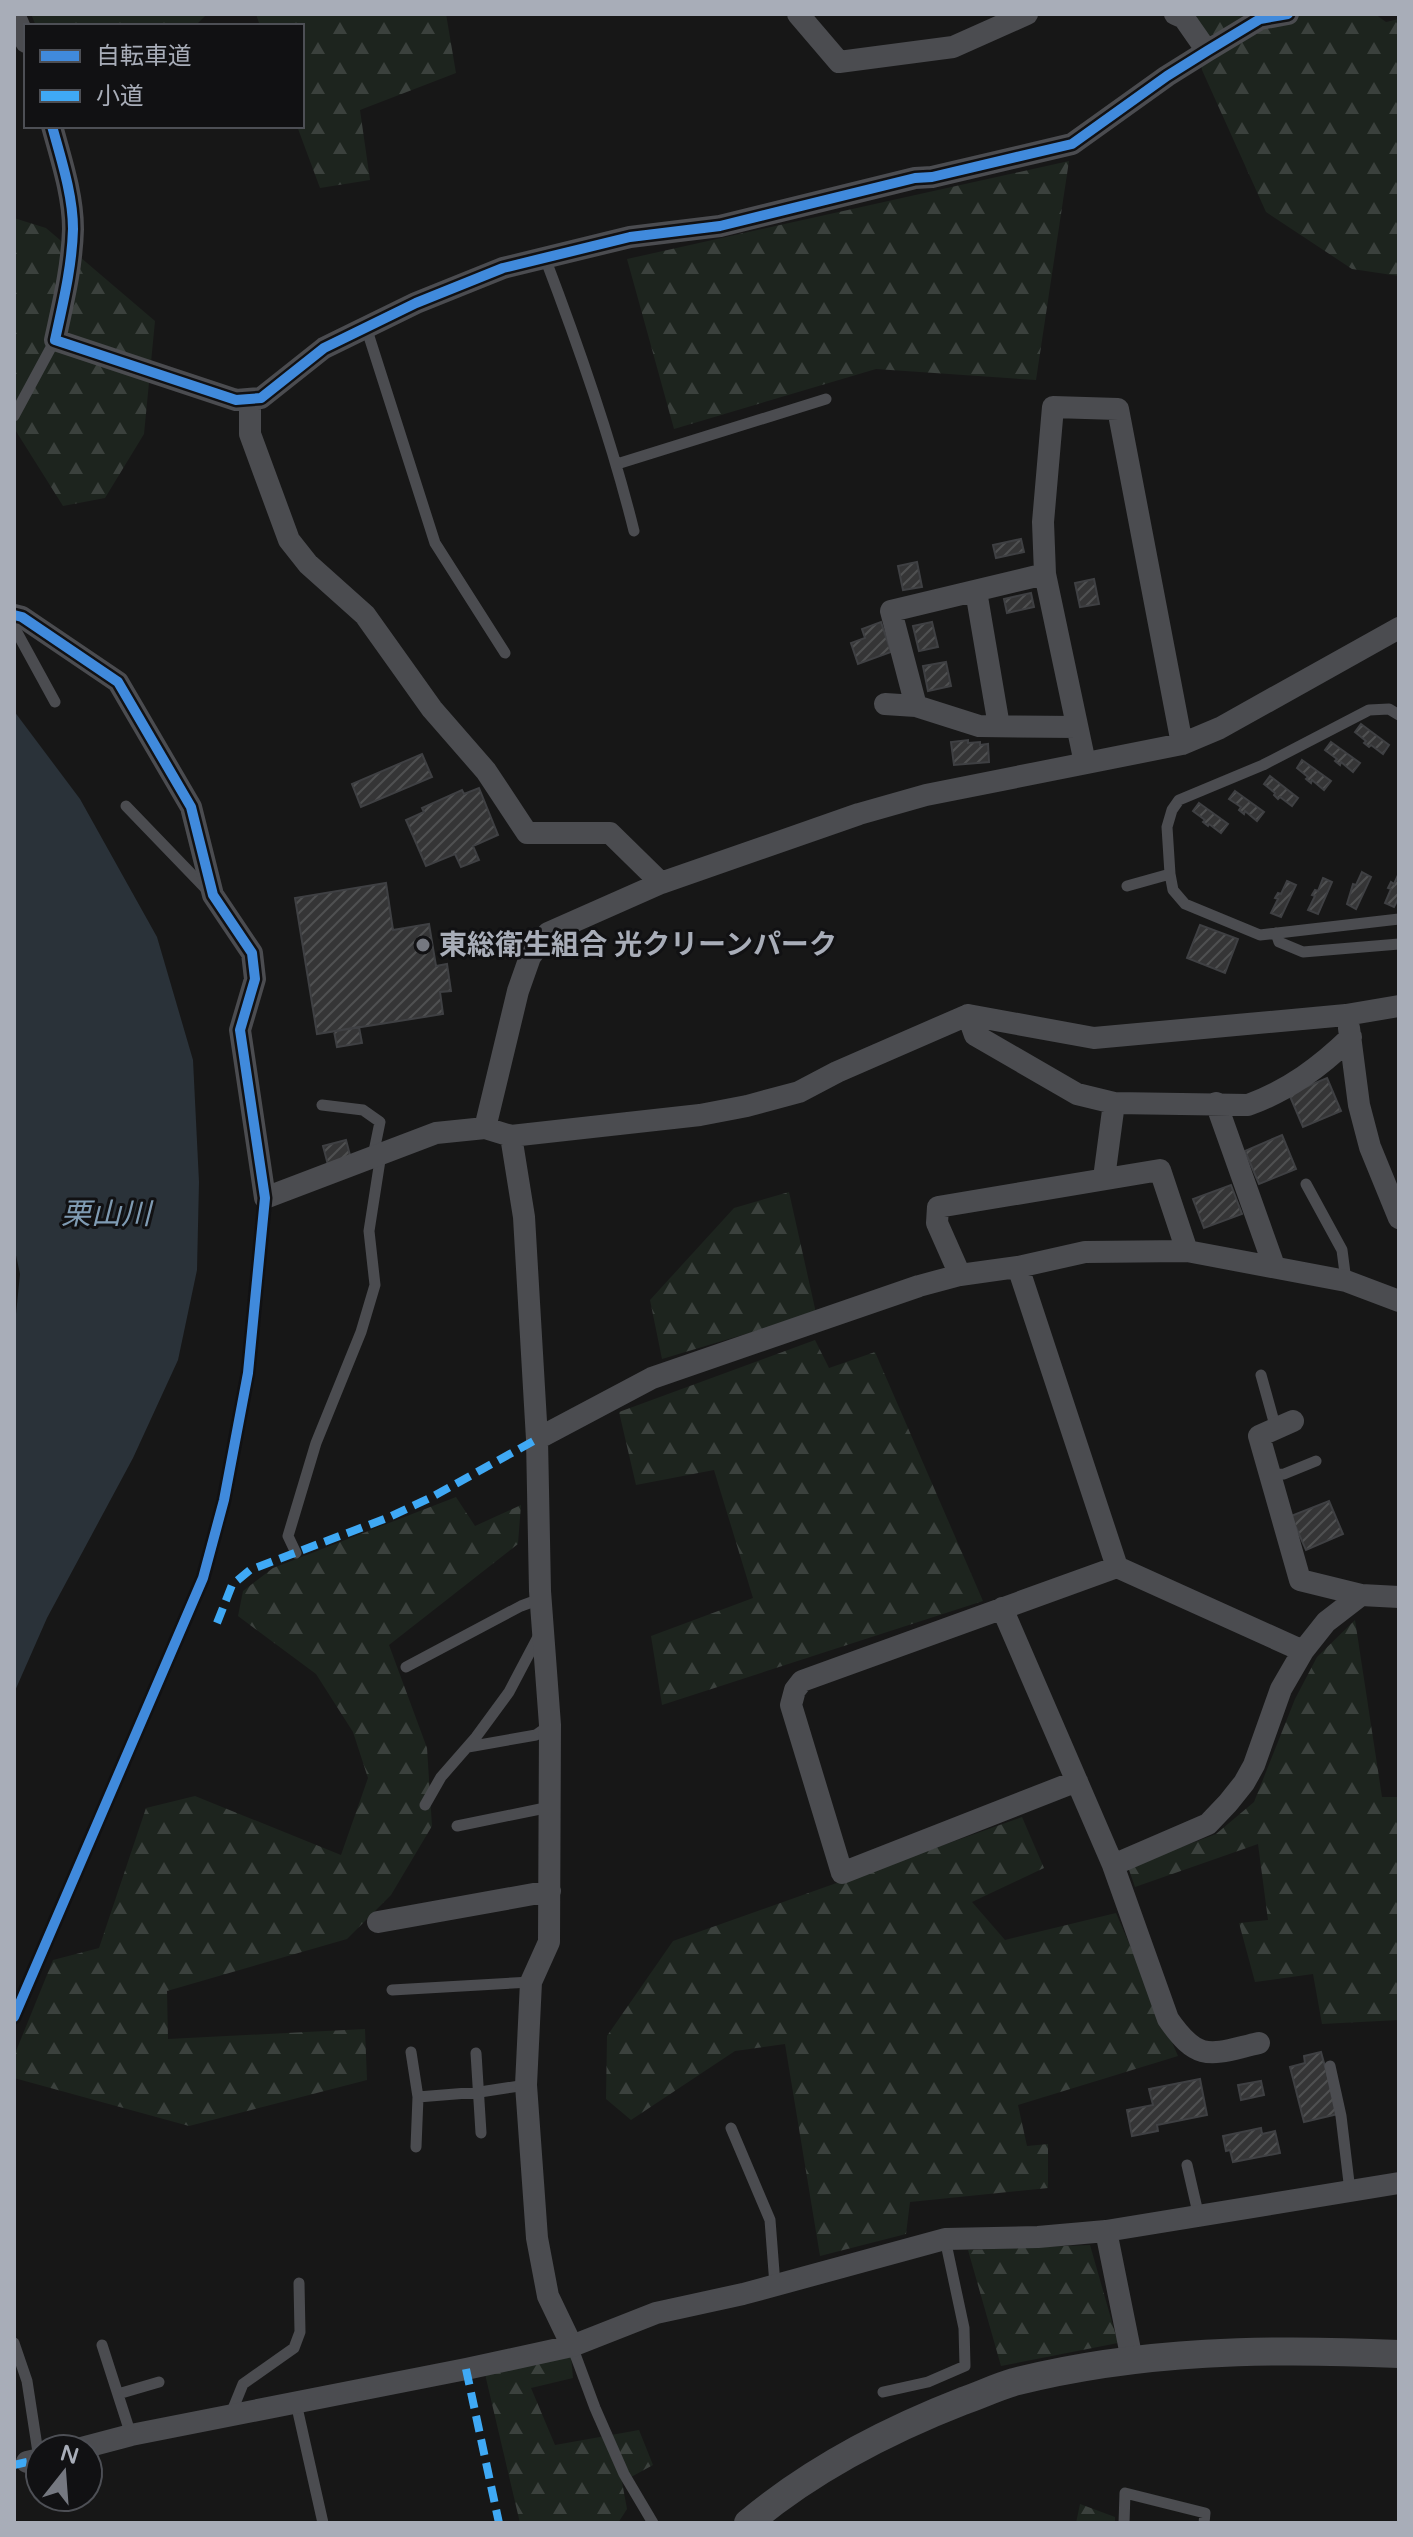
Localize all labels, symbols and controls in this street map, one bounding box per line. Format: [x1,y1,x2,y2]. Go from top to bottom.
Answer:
legend [24,24,304,128]
text: 自転車道 [96,42,192,71]
text: 小道 [96,82,144,111]
place label: 東総衛生組合 光クリーンパーク [439,928,837,962]
marker: 東総衛生組合 光クリーンパーク [414,936,432,954]
water label: 栗山川 [61,1196,154,1233]
north arrow [24,2433,104,2513]
text: N [57,2440,82,2470]

